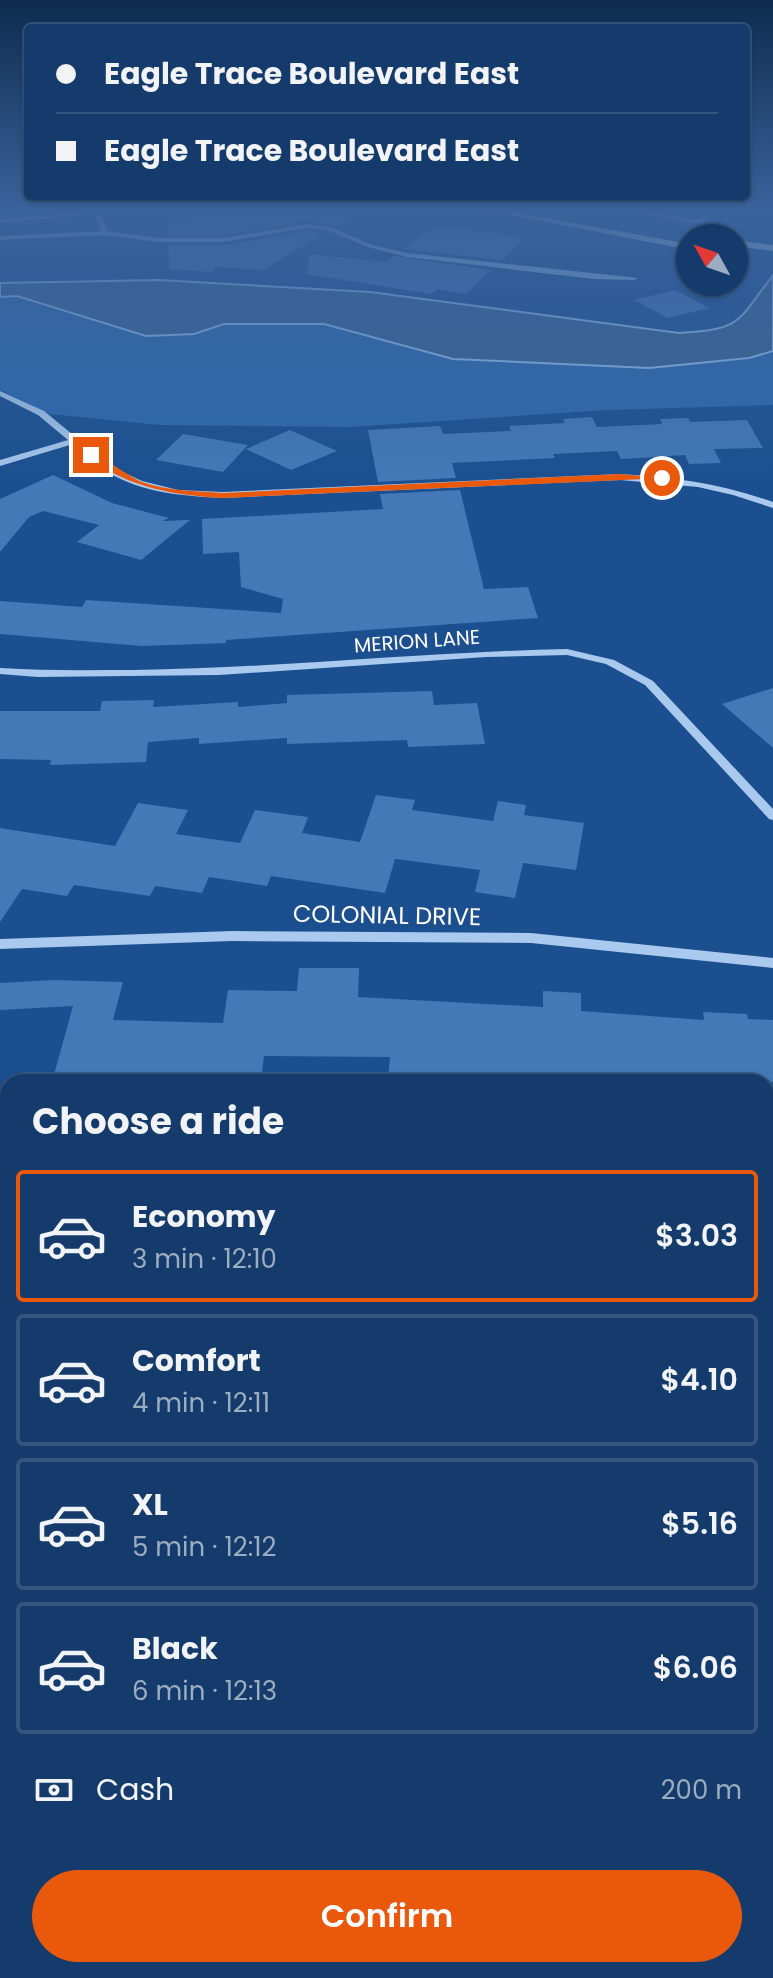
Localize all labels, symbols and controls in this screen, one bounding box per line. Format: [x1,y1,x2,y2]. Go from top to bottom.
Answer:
text: Eagle Trace Boulevard East [104,52,519,95]
text: Eagle Trace Boulevard East [104,129,519,172]
north arrow [676,224,748,296]
map controls [676,224,748,296]
route end [73,437,109,473]
route start [644,460,680,496]
street label: MERION LANE [353,623,481,659]
street label: COLONIAL DRIVE [293,897,481,933]
text: Choose a ride [32,1096,284,1147]
text: Economy [132,1195,276,1238]
icon: car [36,1200,108,1272]
text: $3.03 [655,1214,738,1257]
text: 3 min · 12:10 [132,1241,277,1277]
text: Comfort [132,1339,261,1382]
icon: car [36,1344,108,1416]
text: $4.10 [661,1358,738,1401]
text: 4 min · 12:11 [132,1385,270,1421]
text: XL [132,1483,168,1526]
icon: car [36,1488,108,1560]
text: $5.16 [661,1502,738,1545]
text: 5 min · 12:12 [132,1529,277,1565]
text: Black [132,1627,218,1670]
icon: car [36,1632,108,1704]
text: $6.06 [653,1646,738,1689]
text: 6 min · 12:13 [132,1673,277,1709]
icon: cash [32,1768,76,1812]
text: Cash [96,1768,174,1811]
text: 200 m [661,1772,742,1808]
button: Confirm [32,1870,742,1962]

